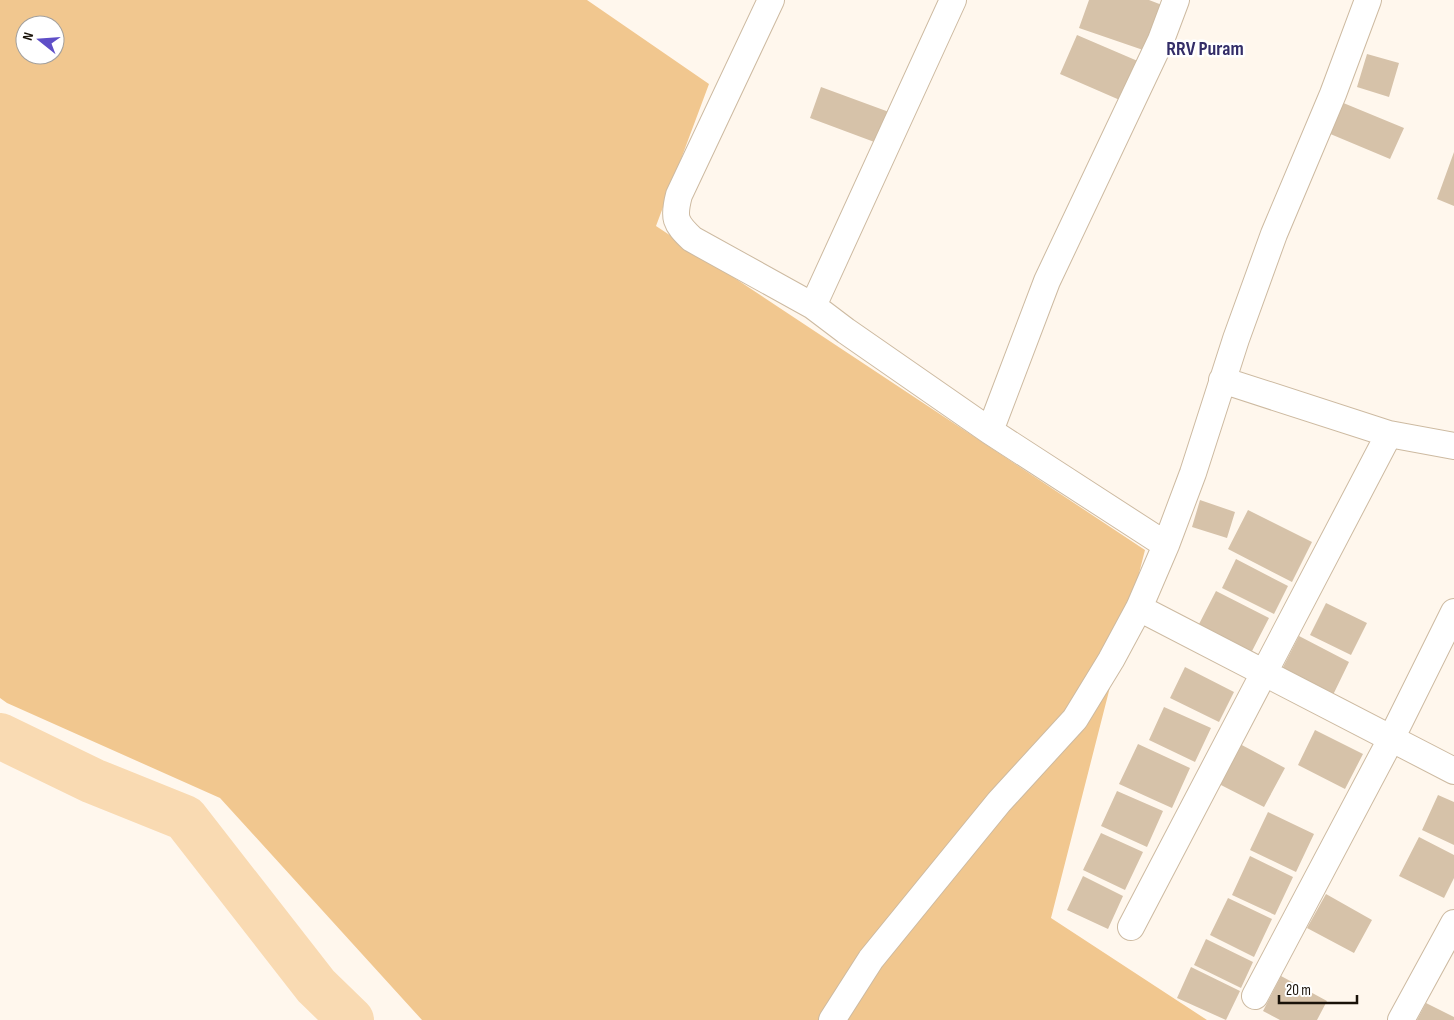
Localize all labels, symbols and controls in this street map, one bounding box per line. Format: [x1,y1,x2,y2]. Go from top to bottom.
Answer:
north arrow [15,15,65,65]
text: N [19,30,37,42]
district label: RRV Puram [1166,37,1244,61]
scale bar [1279,972,1356,1004]
text: 20 m [1286,981,1311,1000]

